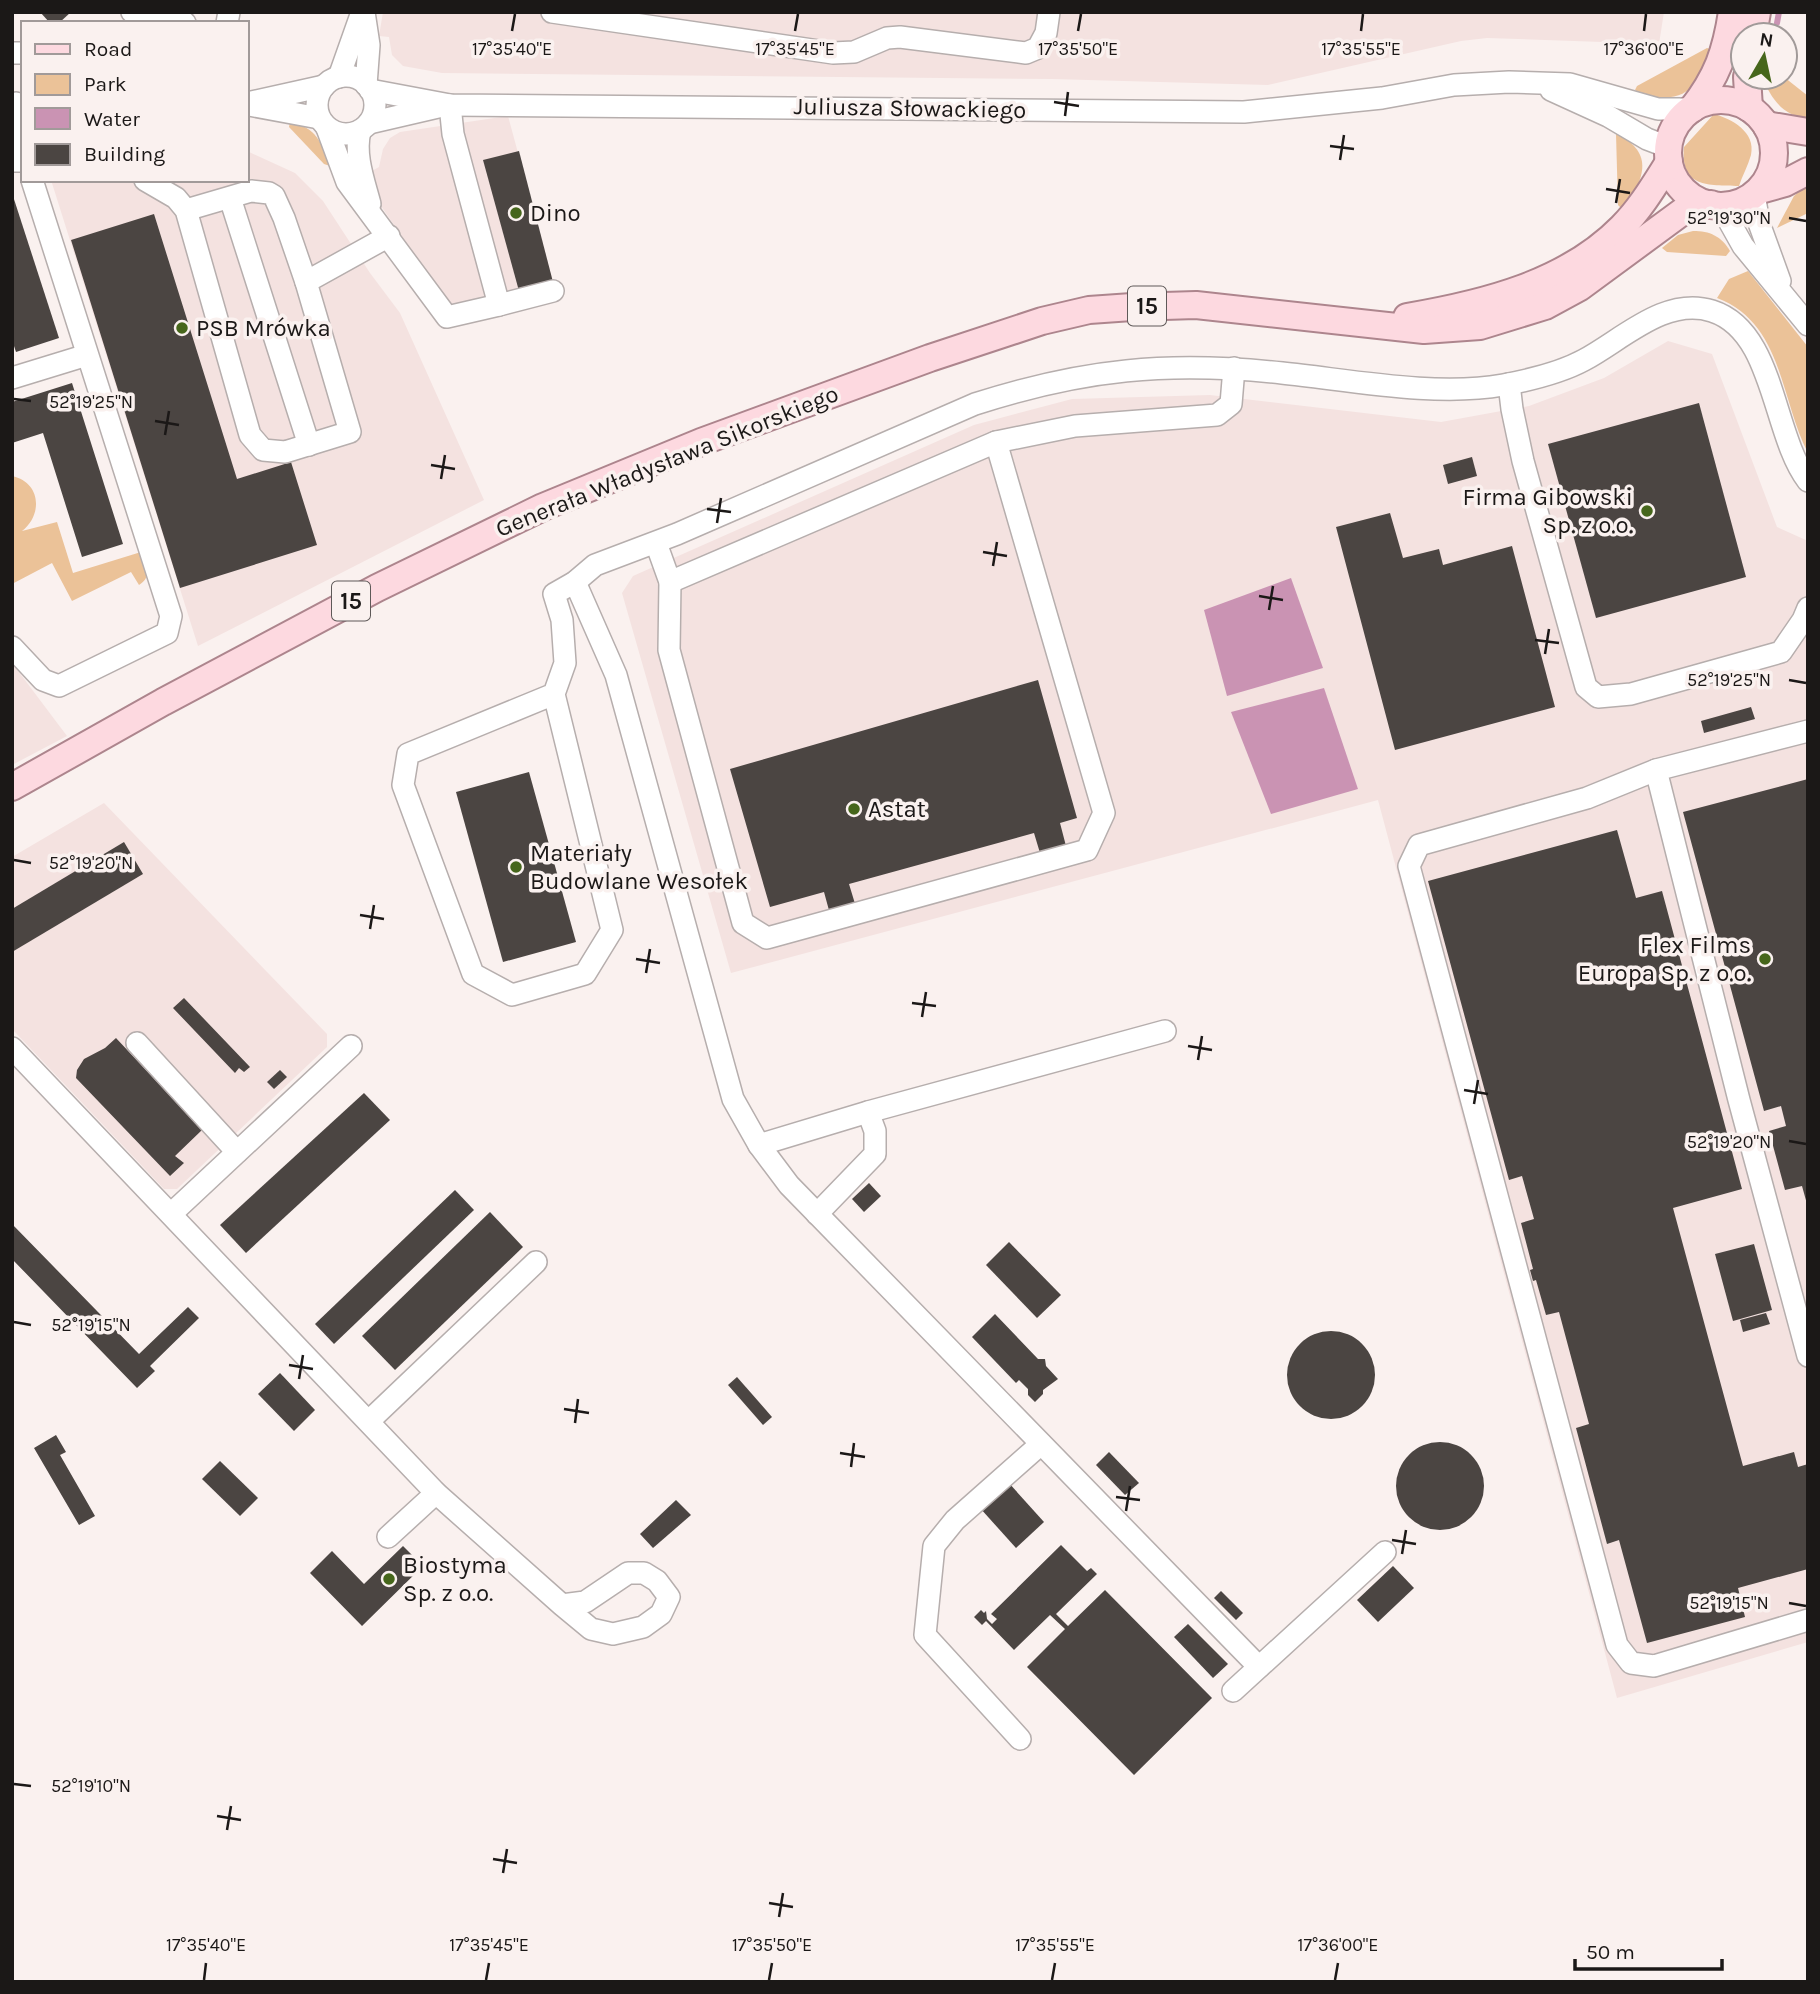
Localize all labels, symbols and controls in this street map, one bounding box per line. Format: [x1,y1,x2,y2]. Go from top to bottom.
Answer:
legend [21,21,248,182]
north arrow [1729,21,1799,91]
text: N [1758,28,1775,52]
text: Road [84,37,132,61]
text: 17°35'40"E [472,38,552,60]
text: 17°35'45"E [755,38,835,60]
text: 17°35'50"E [1038,38,1118,60]
text: 17°35'55"E [1321,38,1401,60]
text: 17°36'00"E [1604,38,1684,60]
text: Park [84,72,127,96]
street label: Juliusza Słowackiego [794,92,1026,124]
text: Water [84,107,140,131]
text: Building [84,142,165,166]
place label: Dino [530,199,581,227]
marker: Dino [508,205,524,221]
text: 52°19'30"N [1687,207,1771,229]
road number: 15 [1128,286,1166,326]
place label: PSB Mrówka [196,314,331,342]
marker: PSB Mrówka [174,320,190,336]
street label: Generała Władysława Sikorskiego [492,379,842,543]
text: 52°19'25"N [49,391,133,413]
place label: Firma Gibowski Sp. z o.o. [1463,483,1633,539]
marker: Firma Gibowski Sp. z o.o. [1639,503,1655,519]
road number: 15 [332,582,370,621]
text: 52°19'25"N [1687,669,1771,691]
place label: Astat [868,795,926,823]
marker: Astat [846,801,862,817]
place label: Materiały Budowlane Wesołek [530,839,748,895]
text: 52°19'20"N [49,852,133,874]
marker: Materiały Budowlane Wesołek [508,859,524,875]
place label: Flex Films Europa Sp. z o.o. [1578,931,1751,987]
marker: Flex Films Europa Sp. z o.o. [1757,951,1773,967]
text: 52°19'20"N [1687,1131,1771,1153]
text: 52°19'15"N [51,1314,131,1336]
place label: Biostyma Sp. z o.o. [403,1551,507,1607]
marker: Biostyma Sp. z o.o. [381,1571,397,1587]
text: 52°19'15"N [1689,1592,1769,1614]
text: 52°19'10"N [51,1775,131,1797]
scale bar [1575,1927,1722,1971]
text: 17°35'40"E [166,1934,246,1956]
text: 17°35'45"E [449,1934,529,1956]
text: 17°35'50"E [732,1934,812,1956]
text: 17°35'55"E [1015,1934,1095,1956]
text: 17°36'00"E [1298,1934,1378,1956]
text: 50 m [1586,1940,1635,1964]

